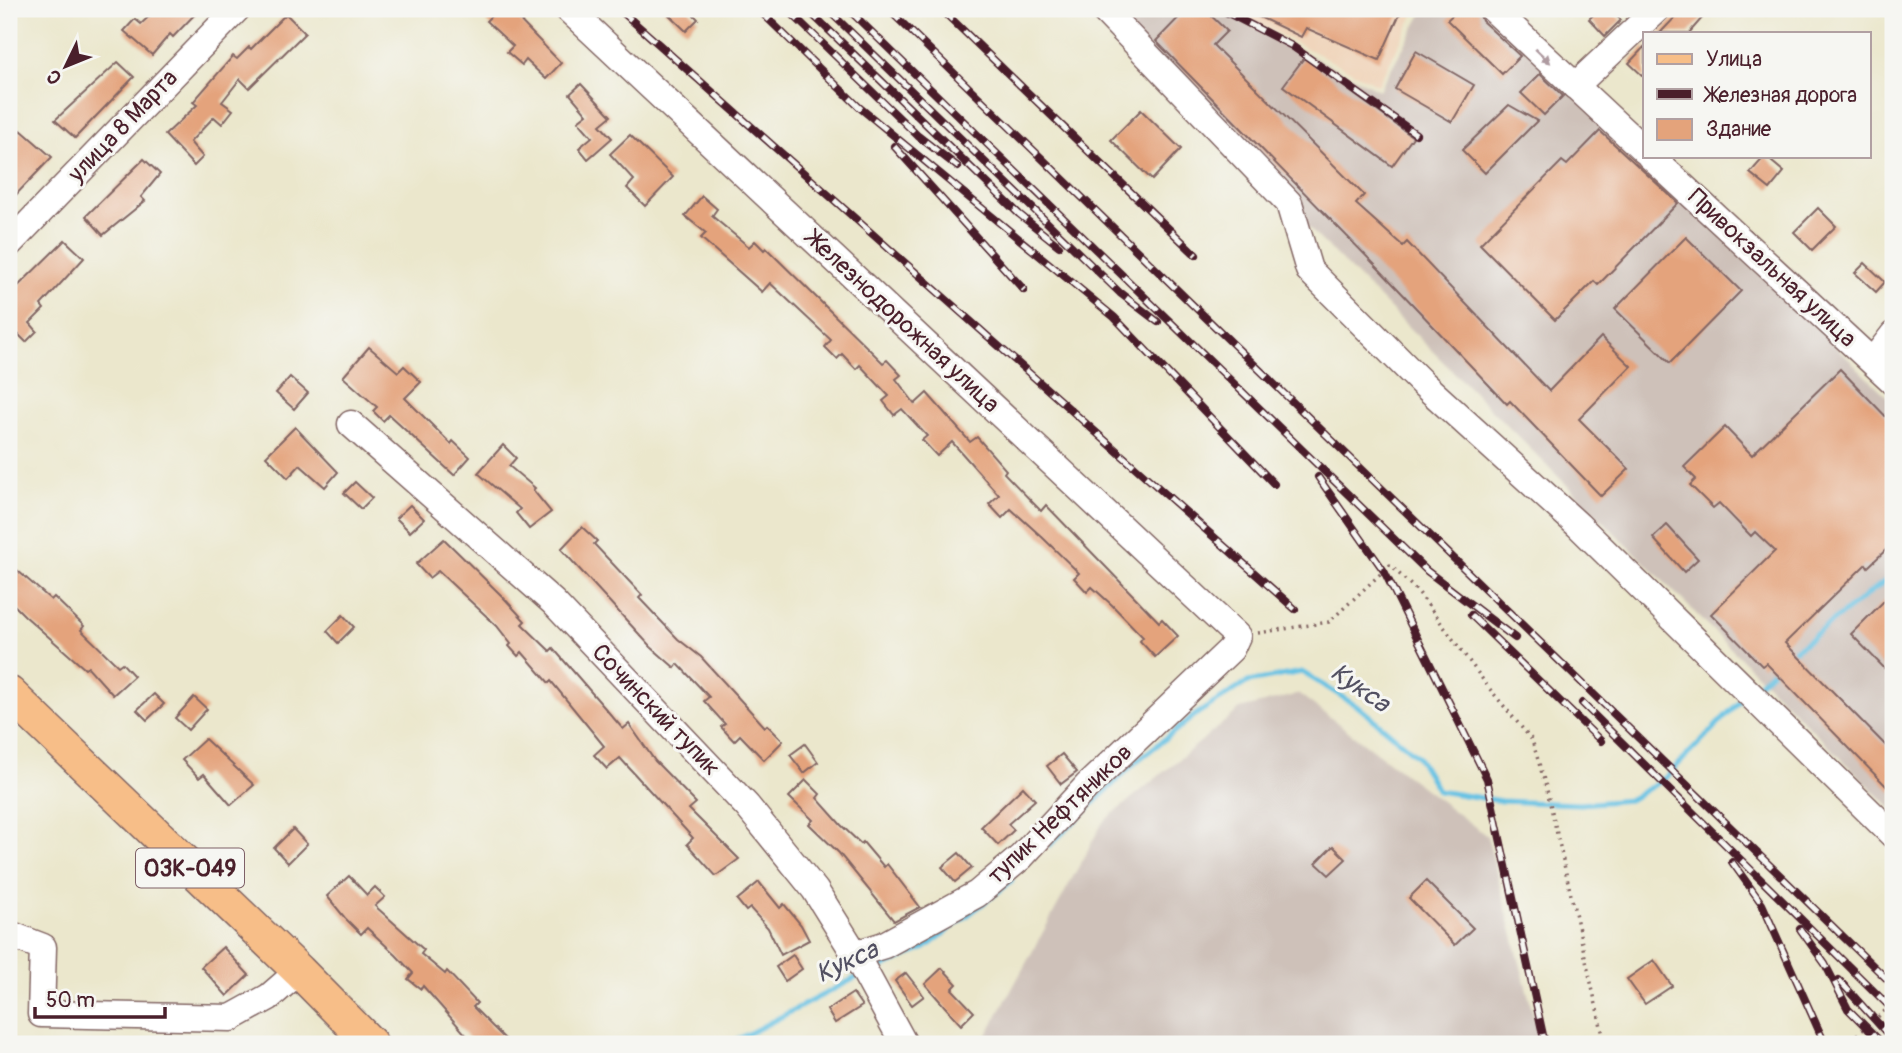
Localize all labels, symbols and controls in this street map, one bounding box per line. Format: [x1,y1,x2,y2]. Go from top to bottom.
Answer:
north arrow [32,32,102,102]
legend [1643,32,1870,158]
text: Улица [1706,46,1762,73]
one-way arrow [1534,47,1551,63]
text: С [41,64,67,89]
street label: улица 8 Марта [61,64,184,189]
text: Железная дорога [1703,82,1857,109]
text: Здание [1706,116,1772,143]
street label: Привокзальная улица [1682,183,1862,353]
street label: Железнодорожная улица [798,222,1006,419]
street label: Сочинский тупик [586,638,726,782]
water label: Кукса [1324,656,1397,721]
street label: тупик Нефтяников [982,738,1138,890]
road number: 03К-049 [136,848,244,888]
water label: Кукса [811,933,885,990]
scale bar [35,976,164,1020]
text: 50 m [46,987,95,1014]

